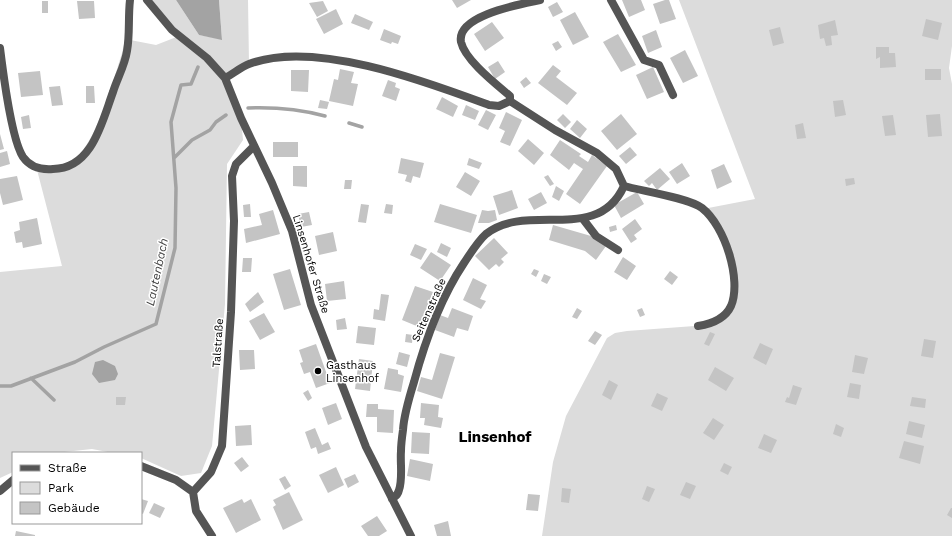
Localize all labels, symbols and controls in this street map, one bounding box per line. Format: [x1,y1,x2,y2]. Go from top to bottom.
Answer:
street label: Linsenhofer Straße [290,213,332,315]
water label: Lautenbach [143,237,171,307]
street label: Seitenstraße [409,276,449,344]
street label: Talstraße [210,318,226,368]
place label: Gasthaus Linsenhof [326,359,380,385]
marker: Gasthaus Linsenhof [313,366,323,376]
district label: Linsenhof [458,428,532,446]
legend [12,452,142,524]
text: Straße [48,461,87,475]
text: Park [48,481,74,495]
text: Gebäude [48,501,100,515]

